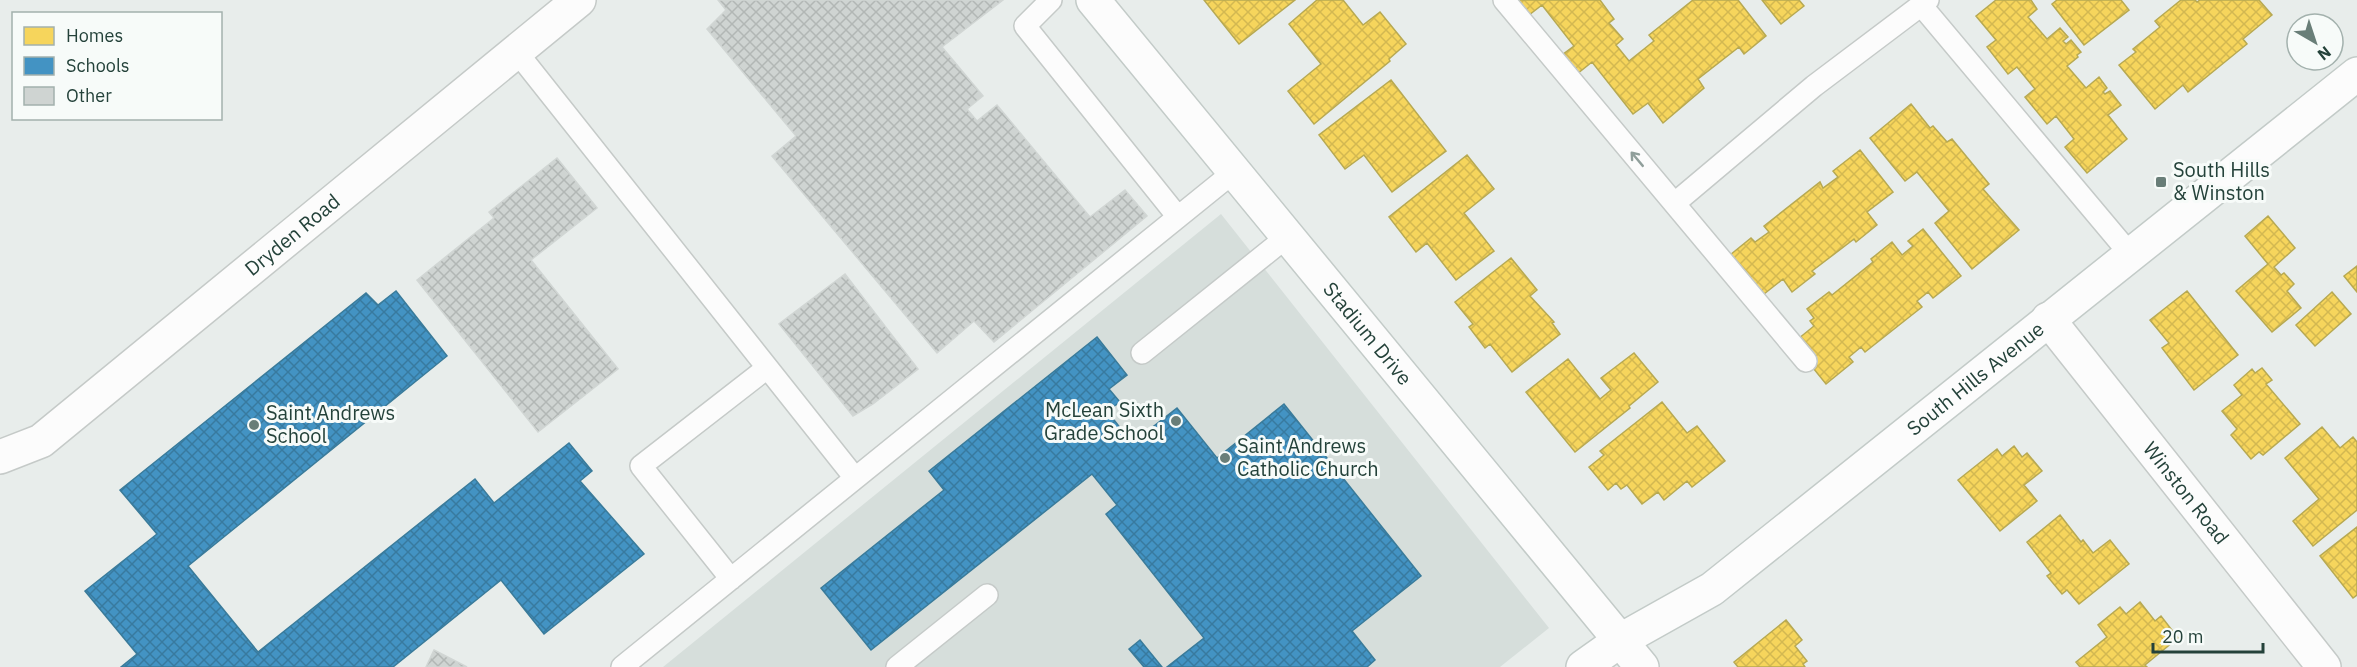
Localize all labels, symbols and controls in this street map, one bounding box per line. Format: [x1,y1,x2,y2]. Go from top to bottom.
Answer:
legend [12,12,222,120]
north arrow [2285,12,2345,72]
text: Homes [66,24,123,47]
text: N [2314,42,2335,65]
text: Schools [66,54,130,77]
text: Other [66,84,112,107]
one-way arrow [1631,151,1644,167]
place label: South Hills & Winston [2173,156,2270,206]
marker: South Hills & Winston [2154,175,2168,189]
street label: Dryden Road [239,188,345,282]
street label: Stadium Drive [1317,276,1418,390]
street label: South Hills Avenue [1901,315,2049,441]
place label: McLean Sixth Grade School [1044,396,1164,446]
place label: Saint Andrews School [266,399,395,449]
marker: McLean Sixth Grade School [1169,414,1183,428]
marker: Saint Andrews School [247,418,261,432]
place label: Saint Andrews Catholic Church [1237,432,1379,482]
street label: Winston Road [2137,436,2235,550]
marker: Saint Andrews Catholic Church [1218,451,1232,465]
scale bar [2153,616,2262,654]
text: 20 m [2162,625,2204,648]

